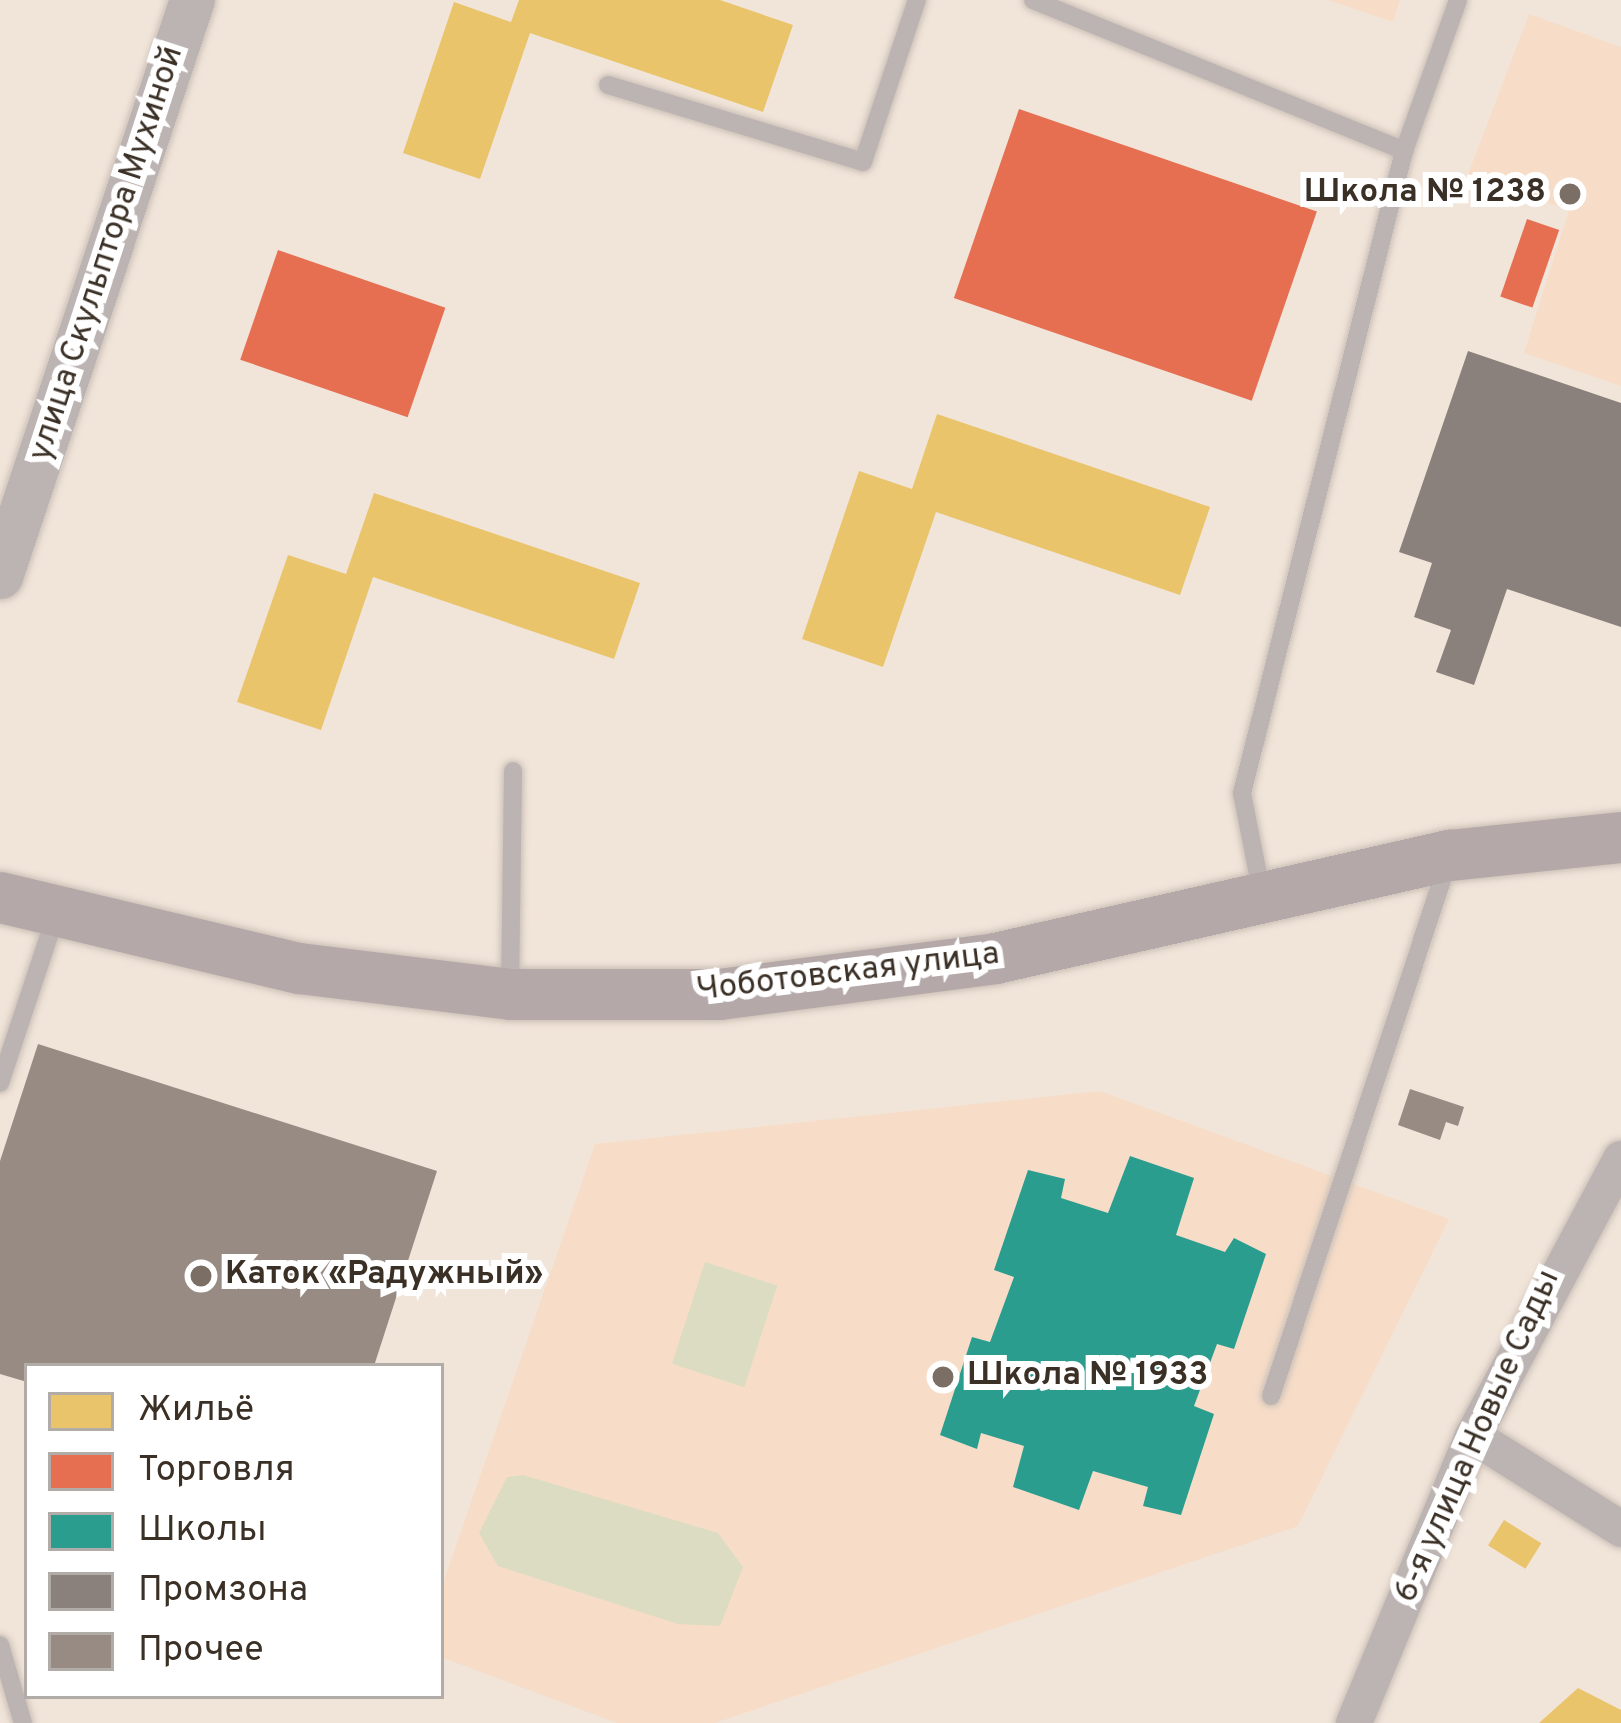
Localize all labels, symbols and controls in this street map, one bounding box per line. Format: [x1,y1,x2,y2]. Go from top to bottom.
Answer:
street label: улица Скульптора Мухиной [22,42,194,466]
place label: Школа № 1238 [1304,174,1546,214]
marker: Школа № 1238 [1557,181,1583,207]
street label: Чоботовская улица [694,936,1002,1012]
place label: Каток «Радужный» [225,1256,543,1296]
marker: Каток «Радужный» [188,1263,214,1289]
street label: 6-я улица Новые Сады [1388,1265,1570,1609]
place label: Школа № 1933 [967,1357,1208,1397]
legend [24,1363,444,1699]
marker: Школа № 1933 [930,1364,956,1390]
text: Жильё [138,1388,254,1434]
text: Торговля [138,1448,295,1494]
text: Школы [138,1508,266,1554]
text: Промзона [138,1568,308,1614]
text: Прочее [138,1628,264,1674]

